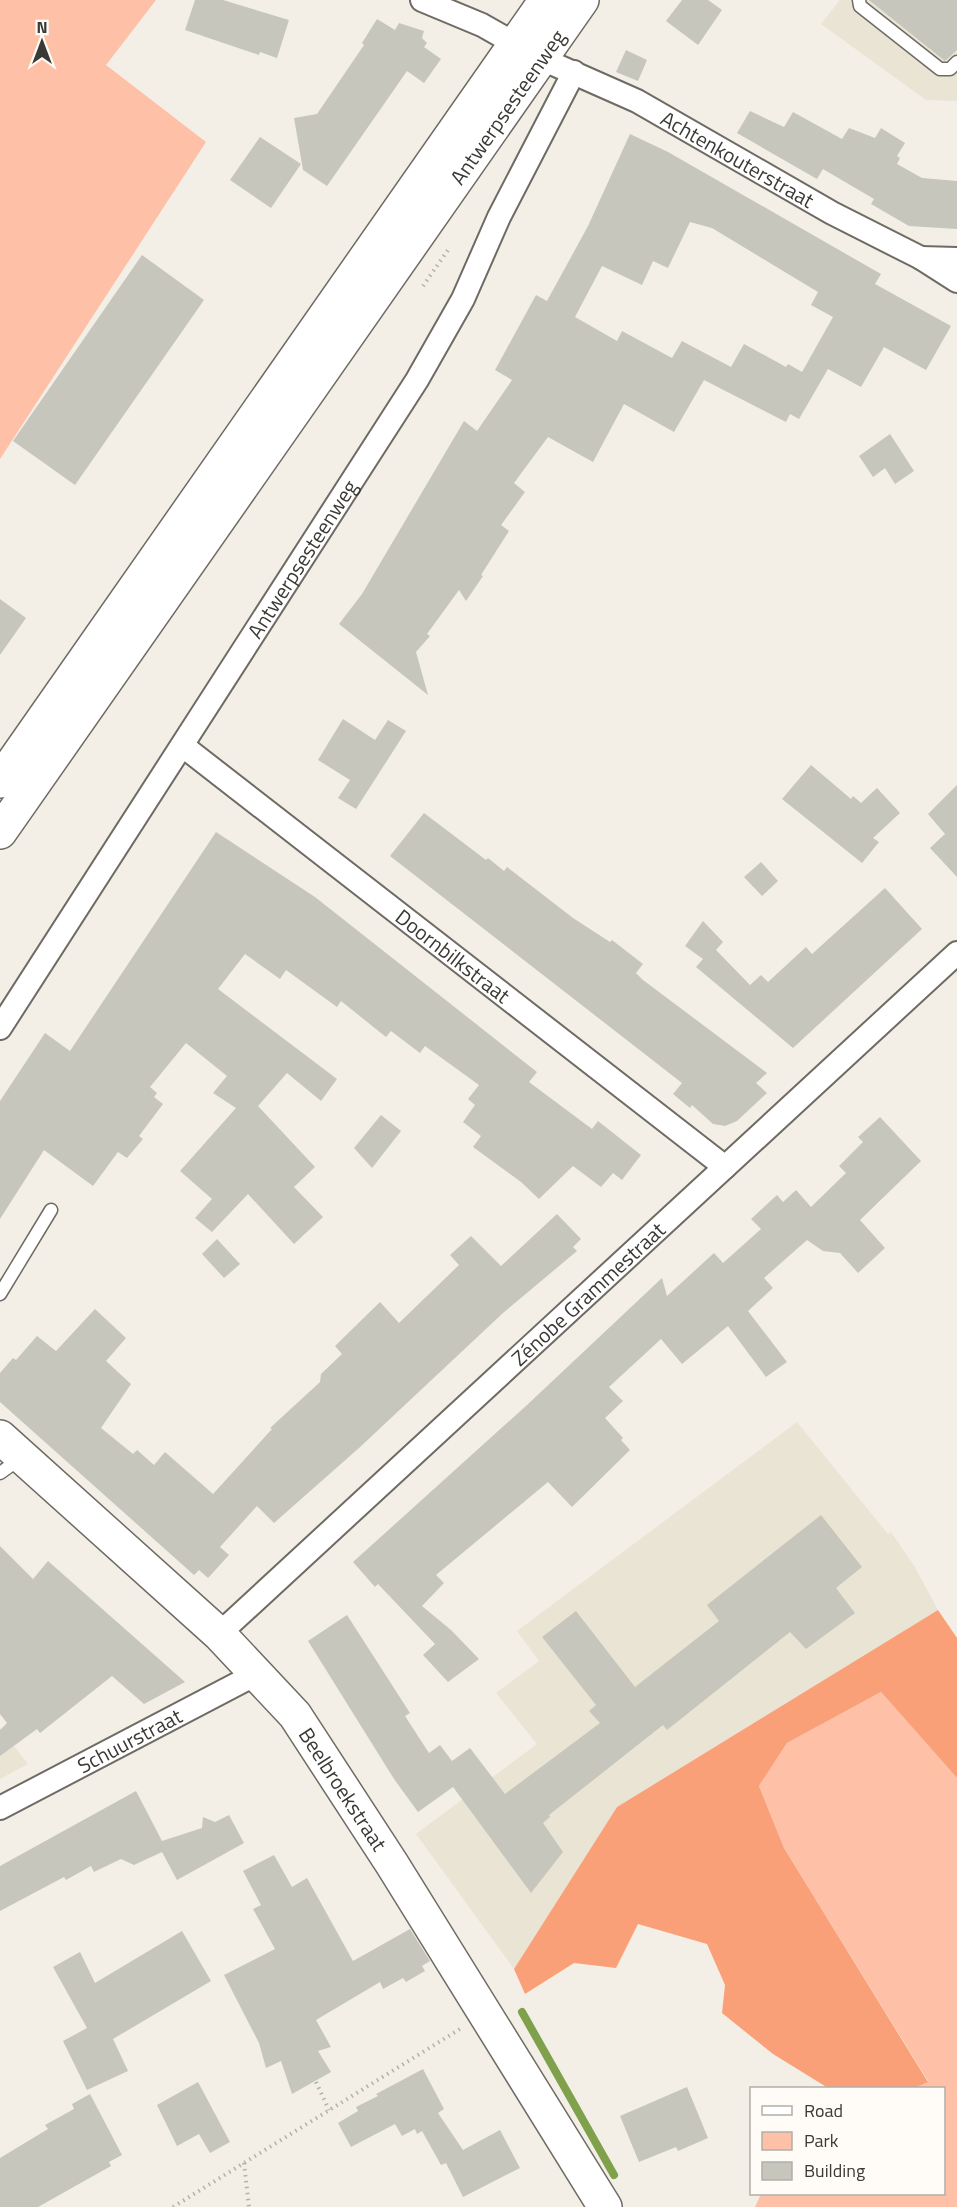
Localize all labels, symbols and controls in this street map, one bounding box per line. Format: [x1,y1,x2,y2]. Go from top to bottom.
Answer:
north arrow [12,12,72,72]
text: N [36,15,48,39]
street label: Antwerpsesteenweg [442,22,573,191]
street label: Achtenkouterstraat [655,102,821,216]
street label: Antwerpsesteenweg [239,473,365,644]
street label: Doornbilkstraat [389,901,518,1011]
street label: Zénobe Grammestraat [504,1214,673,1373]
street label: Schuurstraat [71,1699,188,1781]
street label: Beelbroekstraat [291,1721,396,1858]
legend [750,2087,945,2195]
text: Road [804,2097,843,2124]
text: Park [804,2127,839,2154]
text: Building [804,2157,865,2184]

